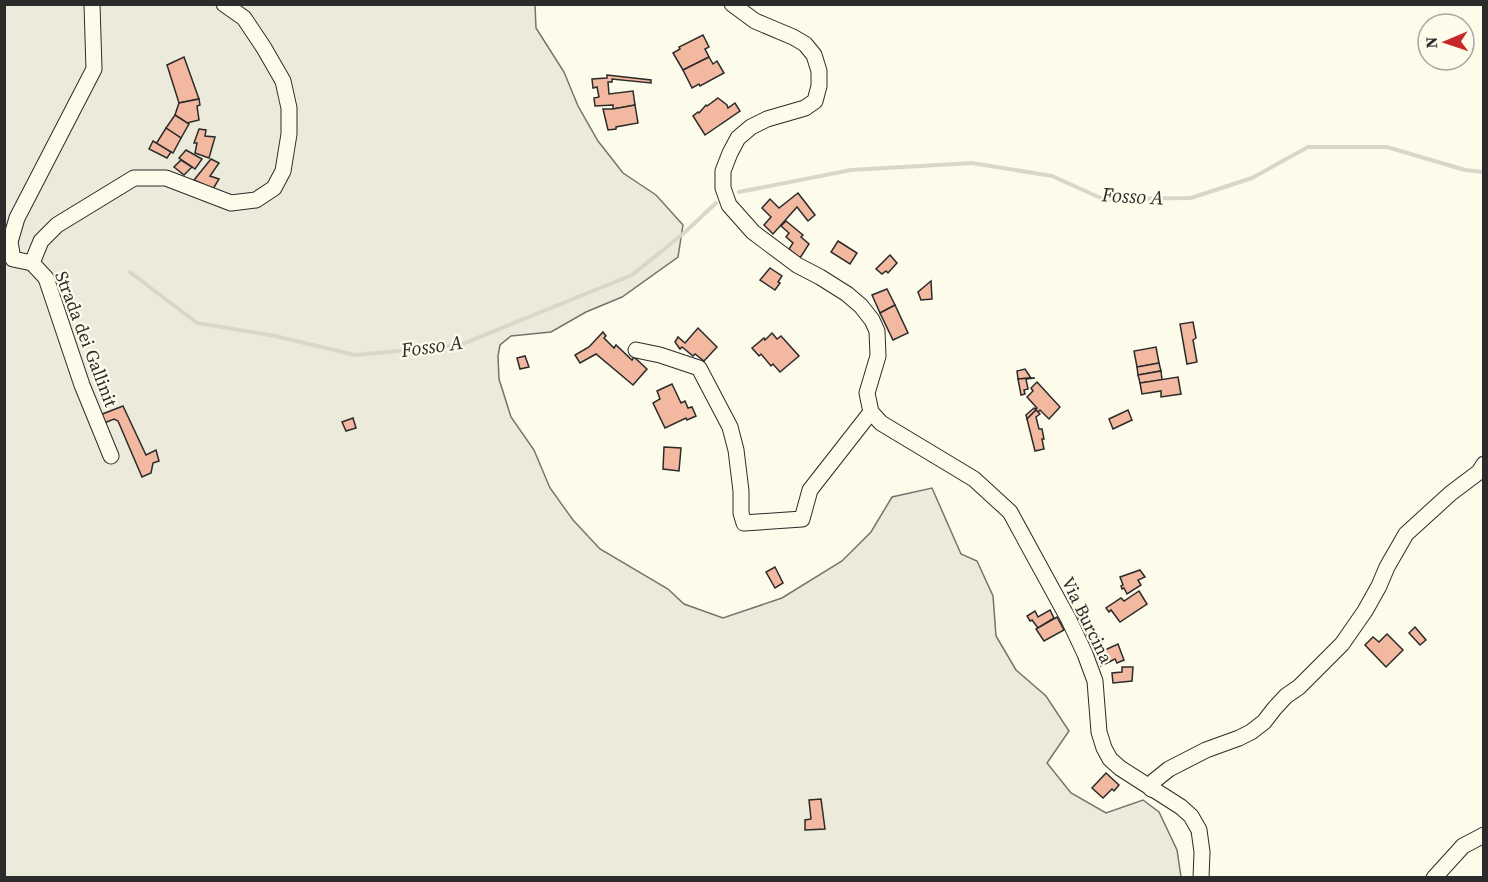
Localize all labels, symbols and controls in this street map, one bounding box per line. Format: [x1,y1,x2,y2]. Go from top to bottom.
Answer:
north arrow [1416,12,1476,72]
text: N [1420,36,1442,49]
water label: Fosso A [1100,180,1165,212]
street label: Strada dei Gallinit [49,267,124,410]
water label: Fosso A [398,328,465,364]
street label: Via Burcina [1056,572,1120,668]

